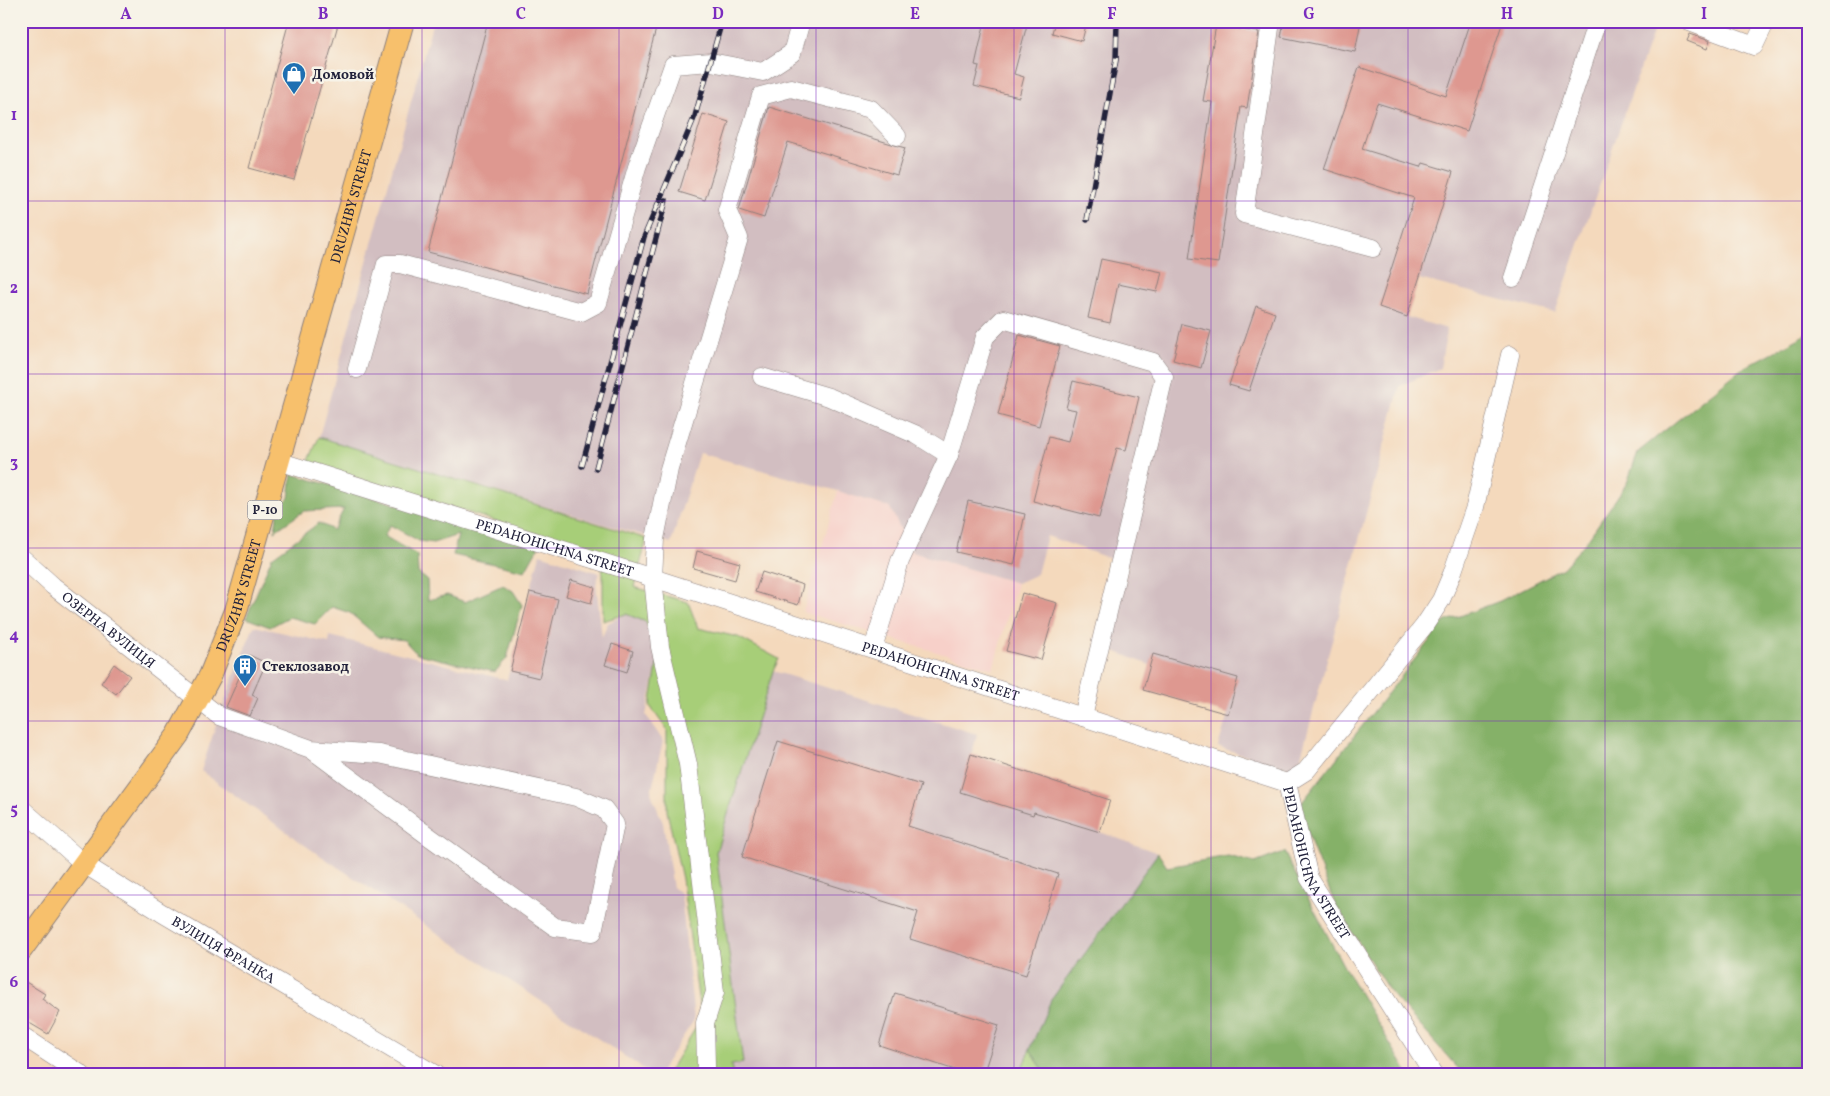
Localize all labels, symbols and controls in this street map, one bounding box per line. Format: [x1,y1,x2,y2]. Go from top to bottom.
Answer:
text: A [120,4,132,26]
text: B [318,4,329,26]
text: C [516,4,526,26]
text: D [712,4,724,26]
text: E [910,4,920,26]
text: F [1107,4,1117,26]
text: G [1303,4,1315,26]
text: H [1501,4,1513,26]
text: I [1701,4,1707,26]
shop icon: Домовой [281,61,307,95]
place label: Домовой [312,66,374,85]
text: 1 [11,105,17,127]
street label: DRUZHBY STREET [327,148,377,266]
text: 2 [10,278,18,300]
text: 3 [10,452,18,474]
road number: Р-10 [248,500,282,520]
street label: PEDAHOHICHNA STREET [473,515,636,582]
street label: DRUZHBY STREET [213,537,267,655]
street label: ОЗЕРНА ВУЛИЦЯ [57,588,159,674]
text: 4 [9,625,19,647]
street label: PEDAHOHICHNA STREET [859,638,1021,707]
building icon: Стеклозавод [232,653,258,687]
place label: Стеклозавод [262,658,350,677]
street label: PEDAHOHICHNA STREET [1277,785,1354,943]
text: 5 [10,799,18,821]
street label: ВУЛИЦЯ ФРАНКА [167,913,278,989]
text: 6 [10,972,19,994]

